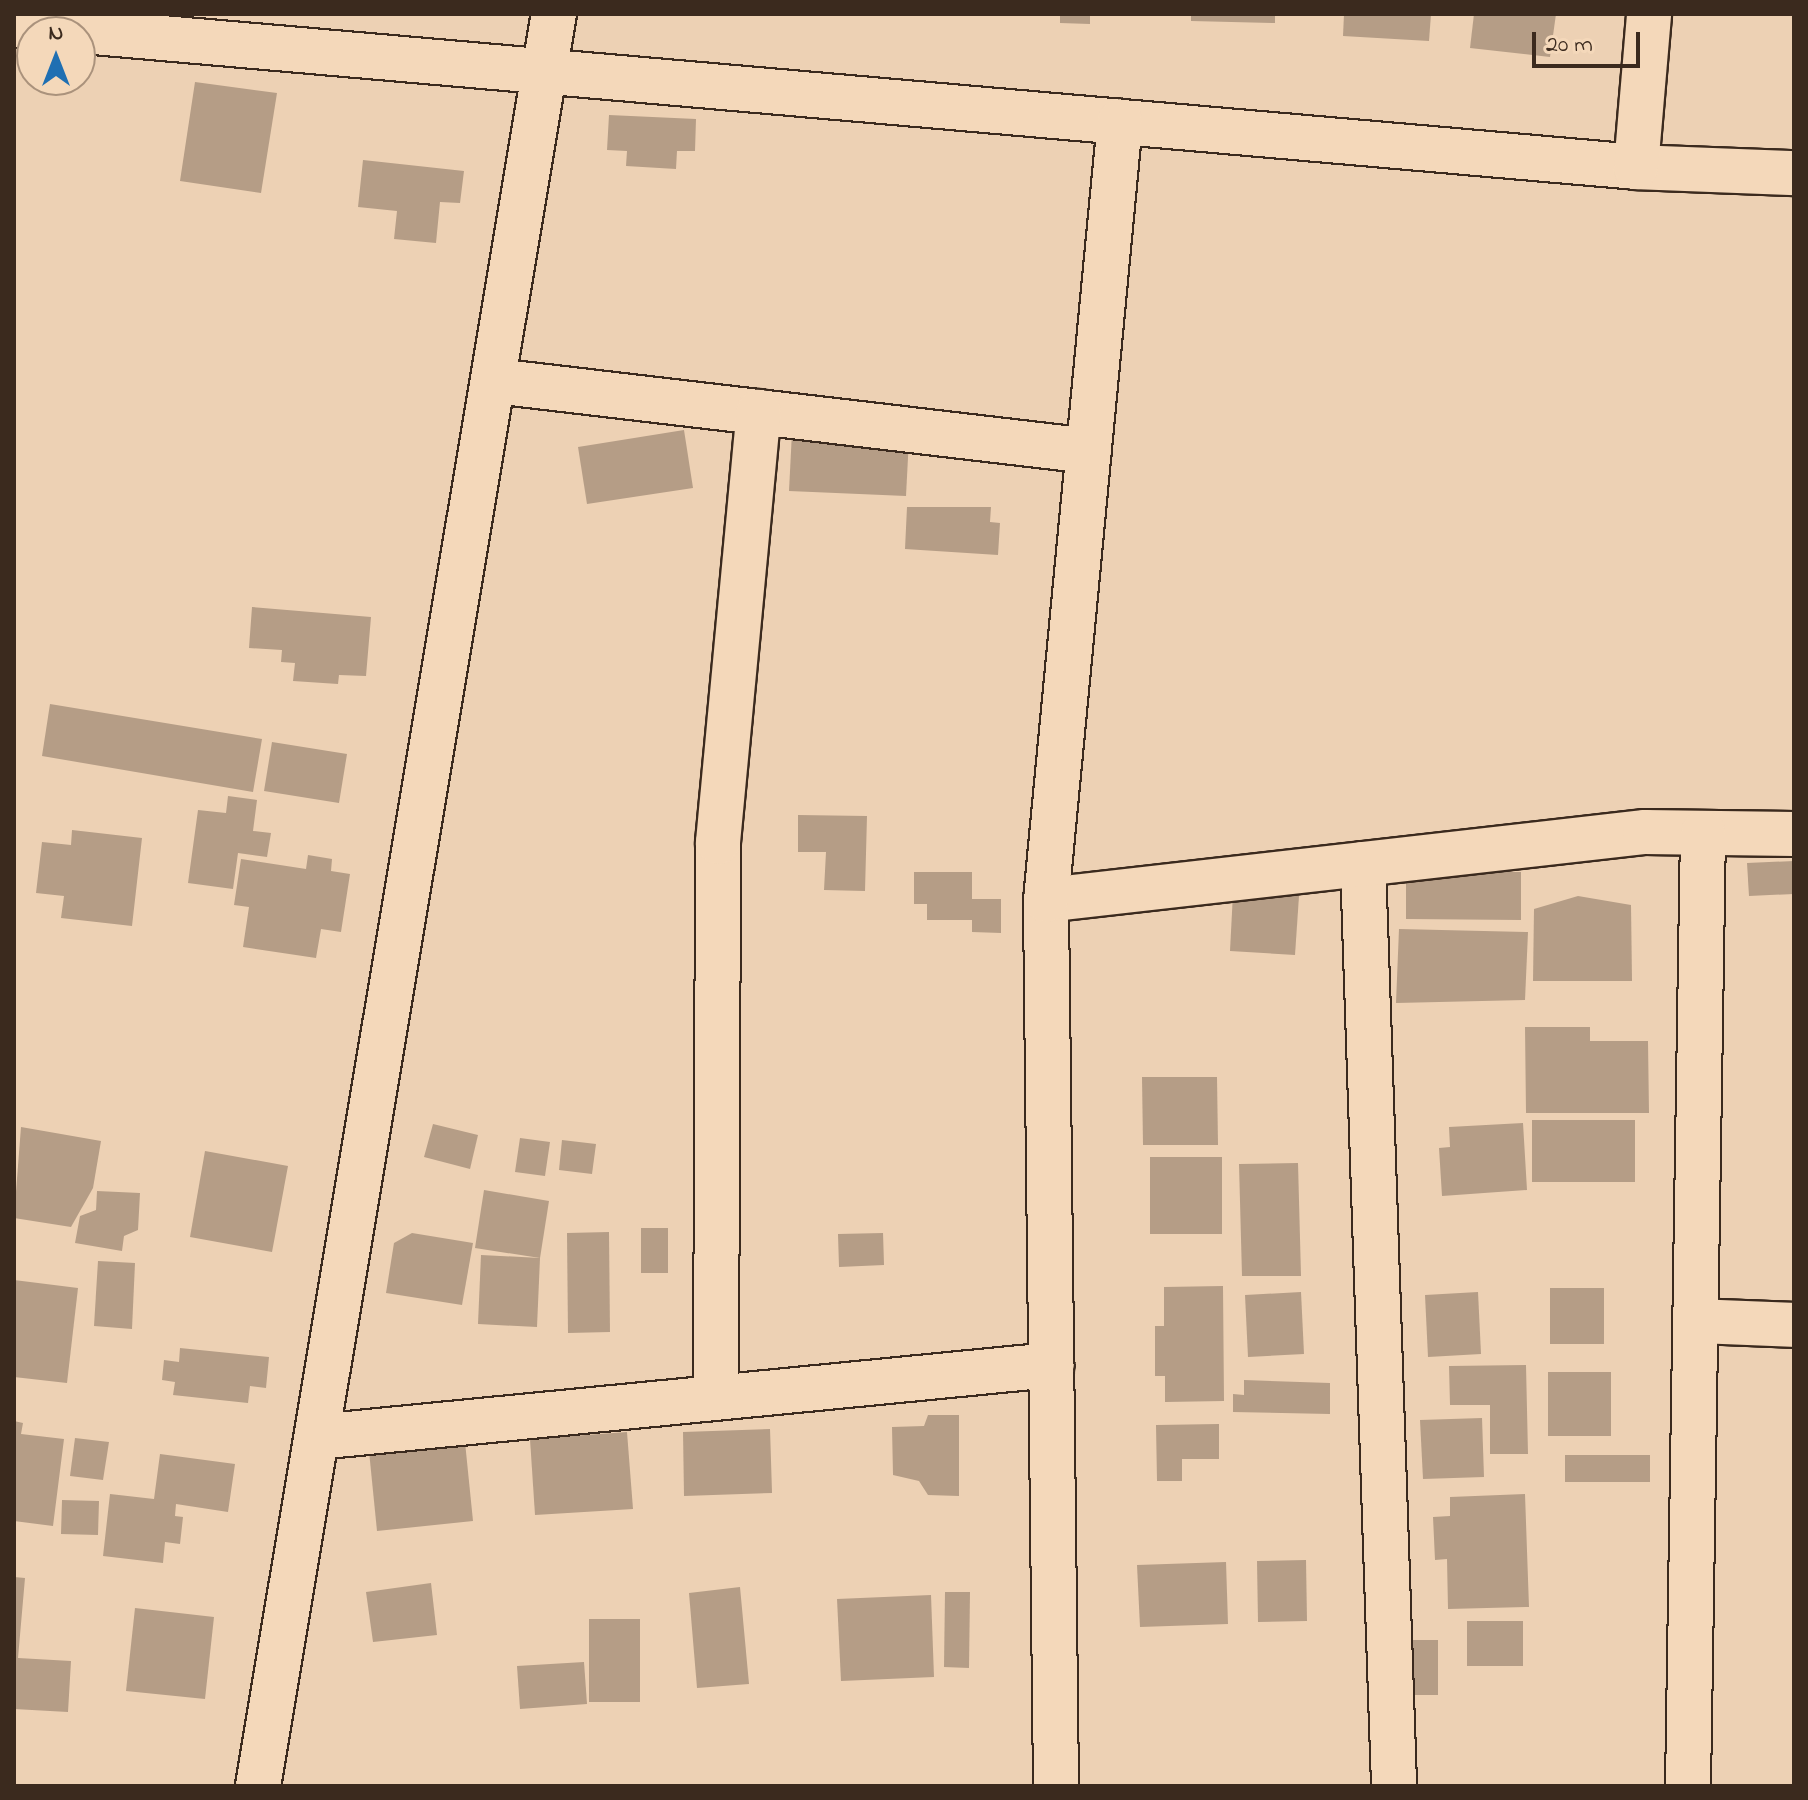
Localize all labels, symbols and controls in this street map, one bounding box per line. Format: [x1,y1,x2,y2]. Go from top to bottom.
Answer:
north arrow [16,16,96,96]
scale bar [1536,16,1644,66]
text: N [49,18,63,50]
text: 20 m [1546,28,1593,63]

